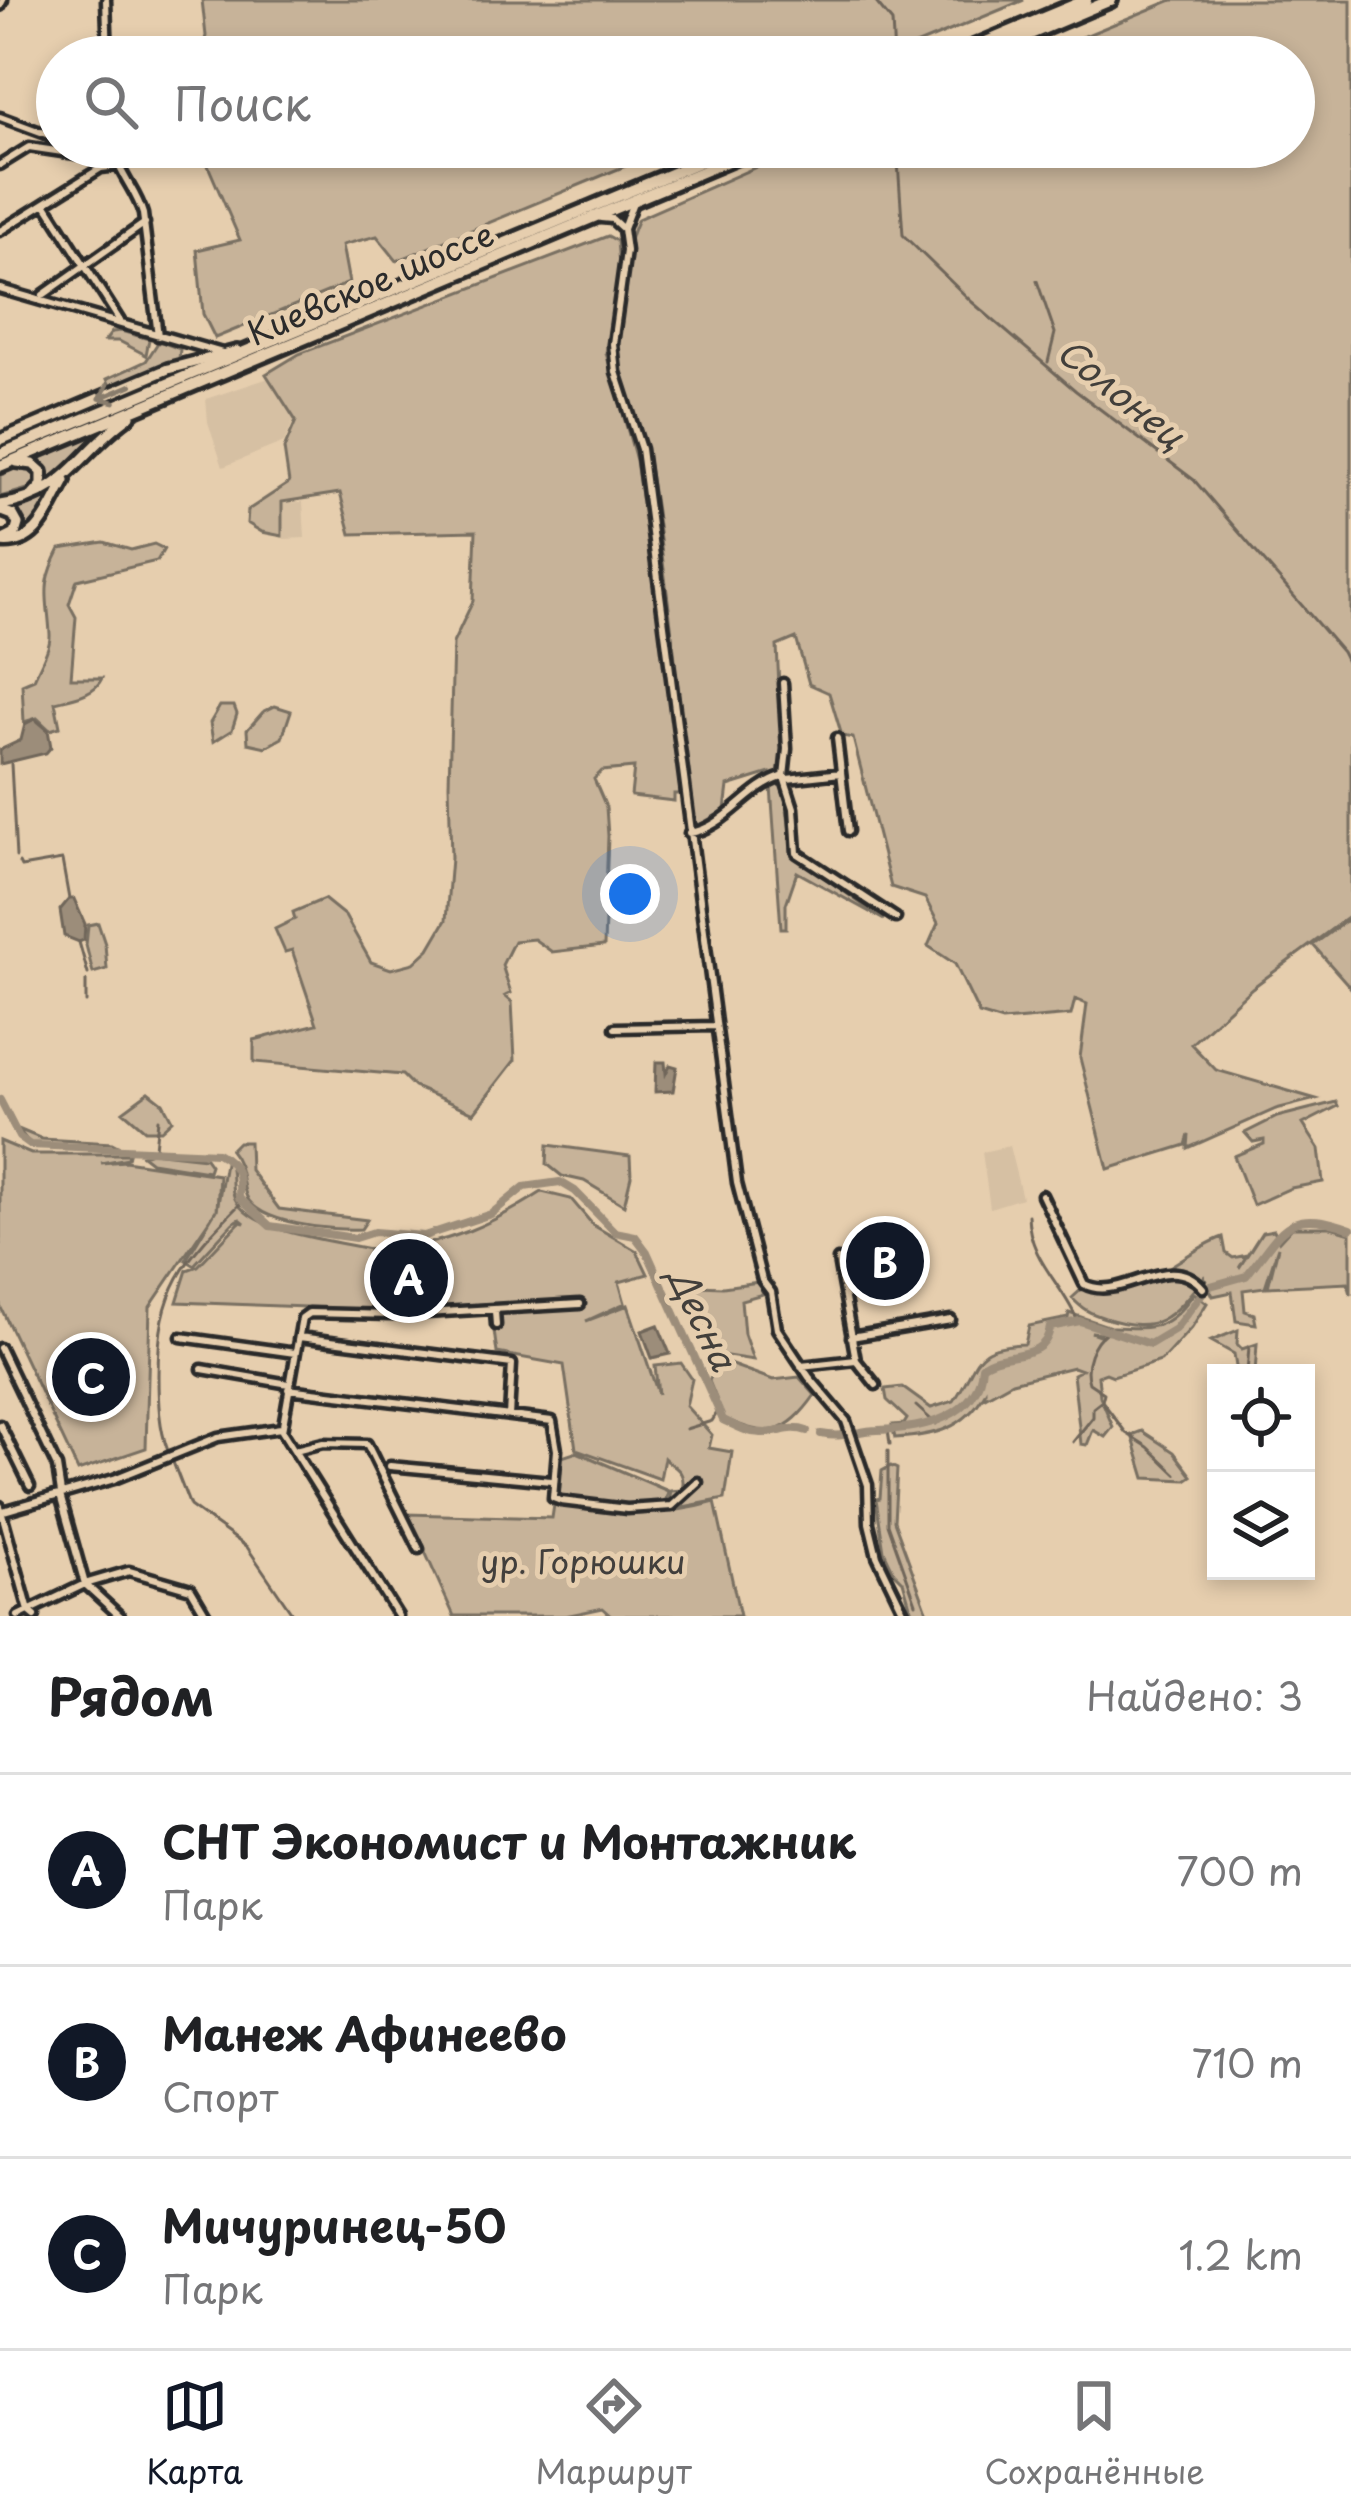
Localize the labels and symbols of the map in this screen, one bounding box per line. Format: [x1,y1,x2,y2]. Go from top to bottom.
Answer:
street label: Киевское шоссе [239,208,501,356]
water label: Солонец [1047,324,1198,461]
one-way arrow [97,383,134,404]
your location [600,864,660,924]
pin: B [846,1216,924,1306]
pin: A [370,1233,448,1323]
water label: Десна [655,1255,753,1380]
pin: C [52,1332,130,1422]
park label: ур. Горюшки [480,1535,686,1585]

